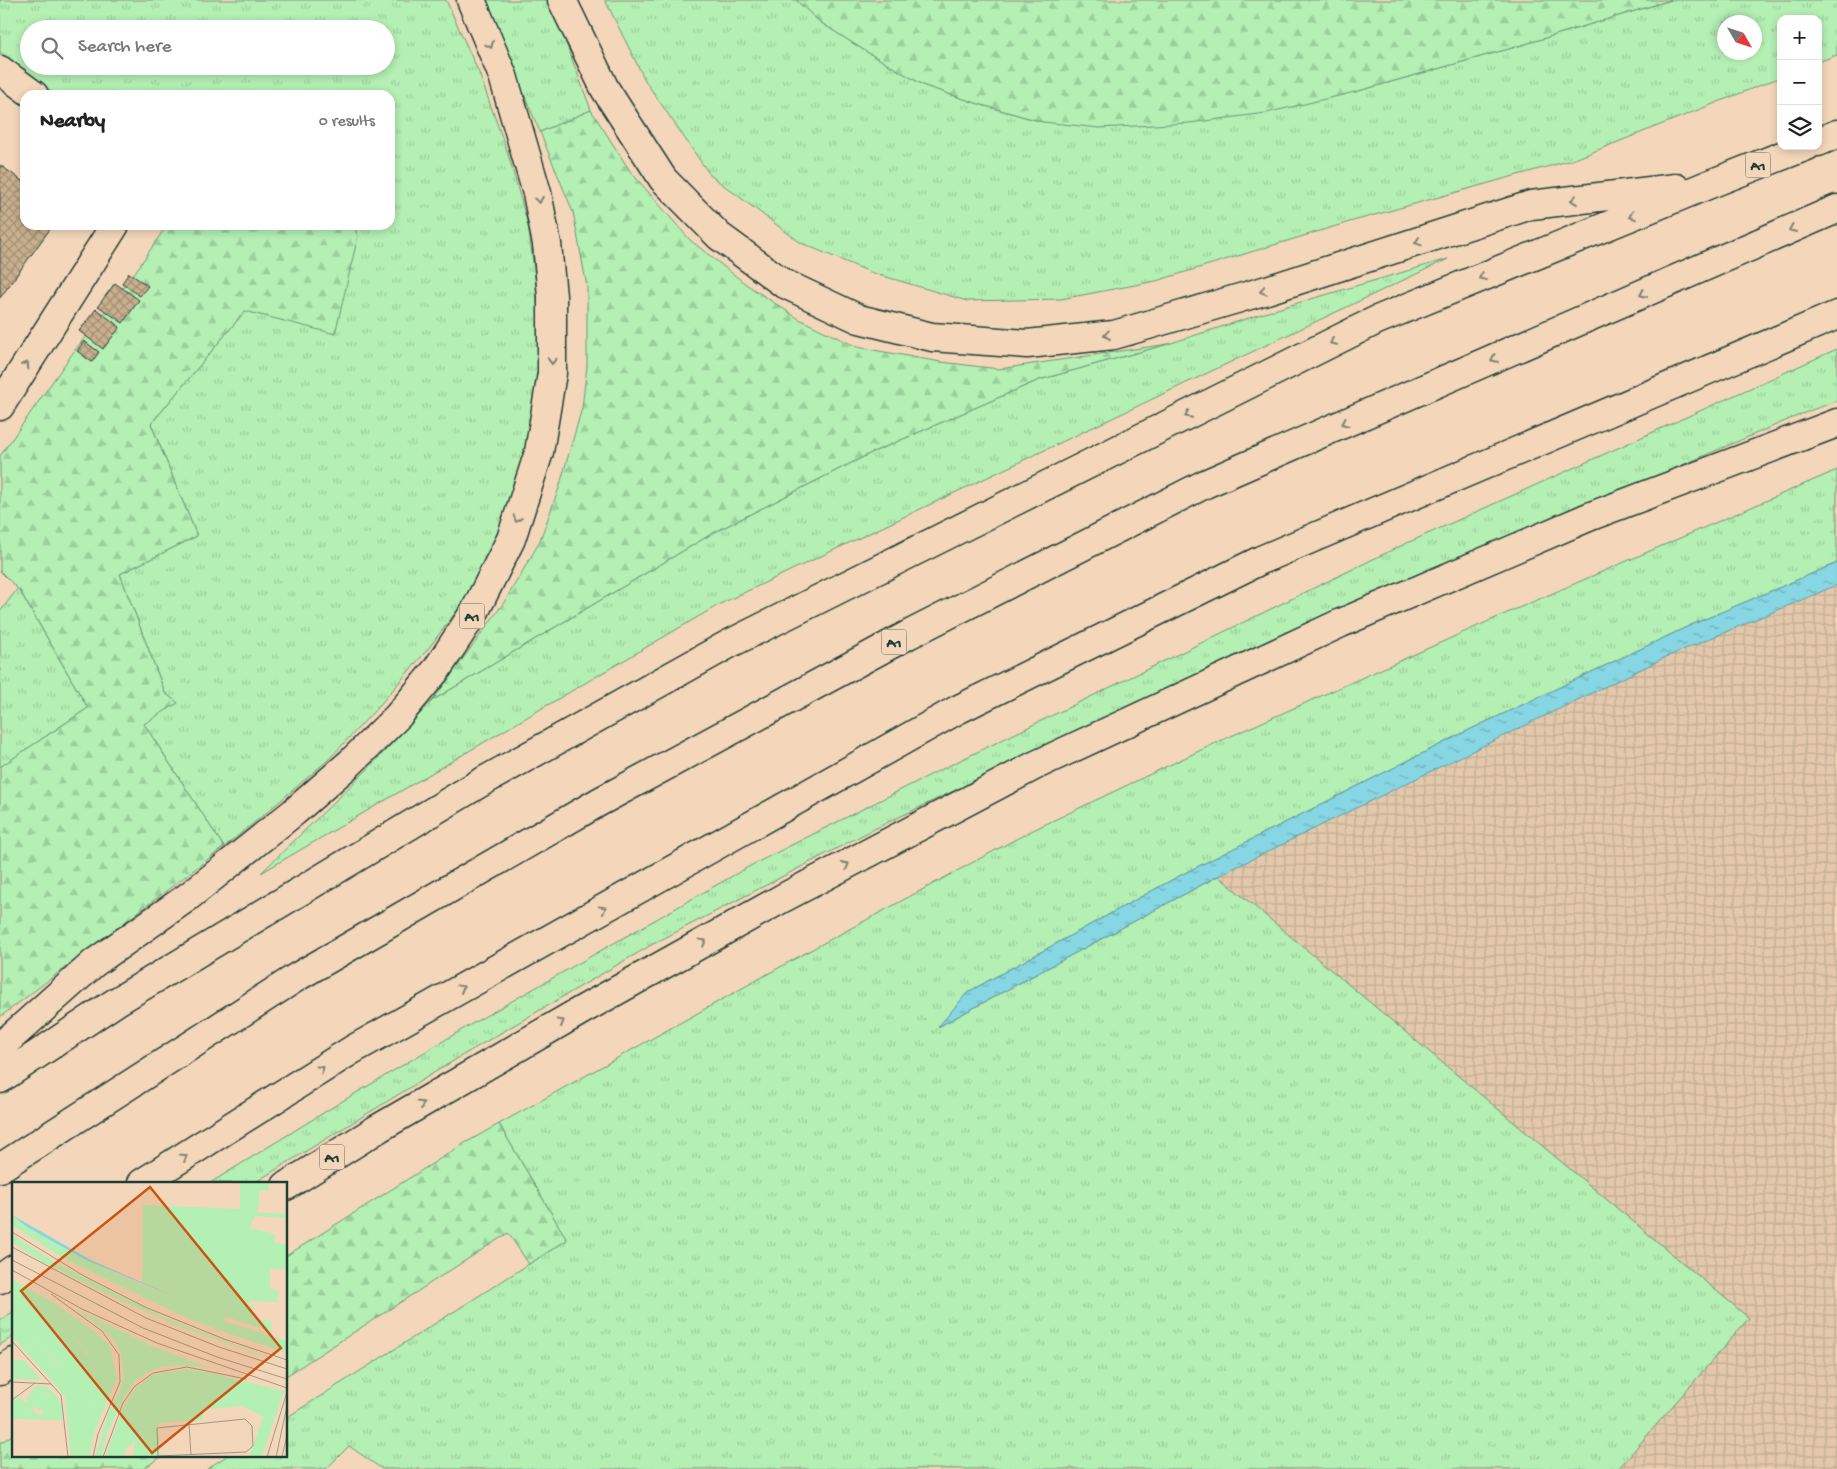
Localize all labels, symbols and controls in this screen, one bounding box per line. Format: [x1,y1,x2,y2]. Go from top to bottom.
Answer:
north arrow [1717,15,1762,60]
map controls [1777,15,1822,150]
button: + [1777,15,1822,60]
search box [20,20,395,75]
icon: search [38,34,66,62]
text: Search here [78,36,172,59]
one-way arrow [483,40,494,49]
button: − [1777,60,1822,105]
button: layers [1777,105,1822,150]
text: Nearby [40,110,105,135]
text: 0 results [319,113,375,132]
road number: A1 [1746,152,1770,178]
one-way arrow [1570,194,1578,205]
one-way arrow [533,195,543,204]
one-way arrow [1628,209,1637,220]
one-way arrow [1788,222,1797,233]
one-way arrow [1414,236,1423,246]
one-way arrow [1478,271,1487,281]
one-way arrow [1260,286,1268,296]
one-way arrow [1639,287,1648,298]
one-way arrow [1103,329,1111,340]
one-way arrow [1329,336,1338,346]
one-way arrow [1490,352,1499,363]
one-way arrow [547,357,558,365]
one-way arrow [20,361,30,370]
one-way arrow [1184,409,1193,419]
one-way arrow [1341,417,1350,428]
one-way arrow [513,514,523,523]
road number: A1 [460,604,484,628]
road number: A1 [882,630,906,654]
one-way arrow [841,861,850,871]
one-way arrow [598,905,607,915]
one-way arrow [698,939,707,949]
one-way arrow [456,984,465,994]
one-way arrow [556,1018,565,1028]
one-way arrow [315,1066,324,1076]
one-way arrow [415,1100,424,1110]
road number: A1 [320,1144,344,1170]
one-way arrow [178,1153,187,1163]
inset map [12,1182,288,1456]

